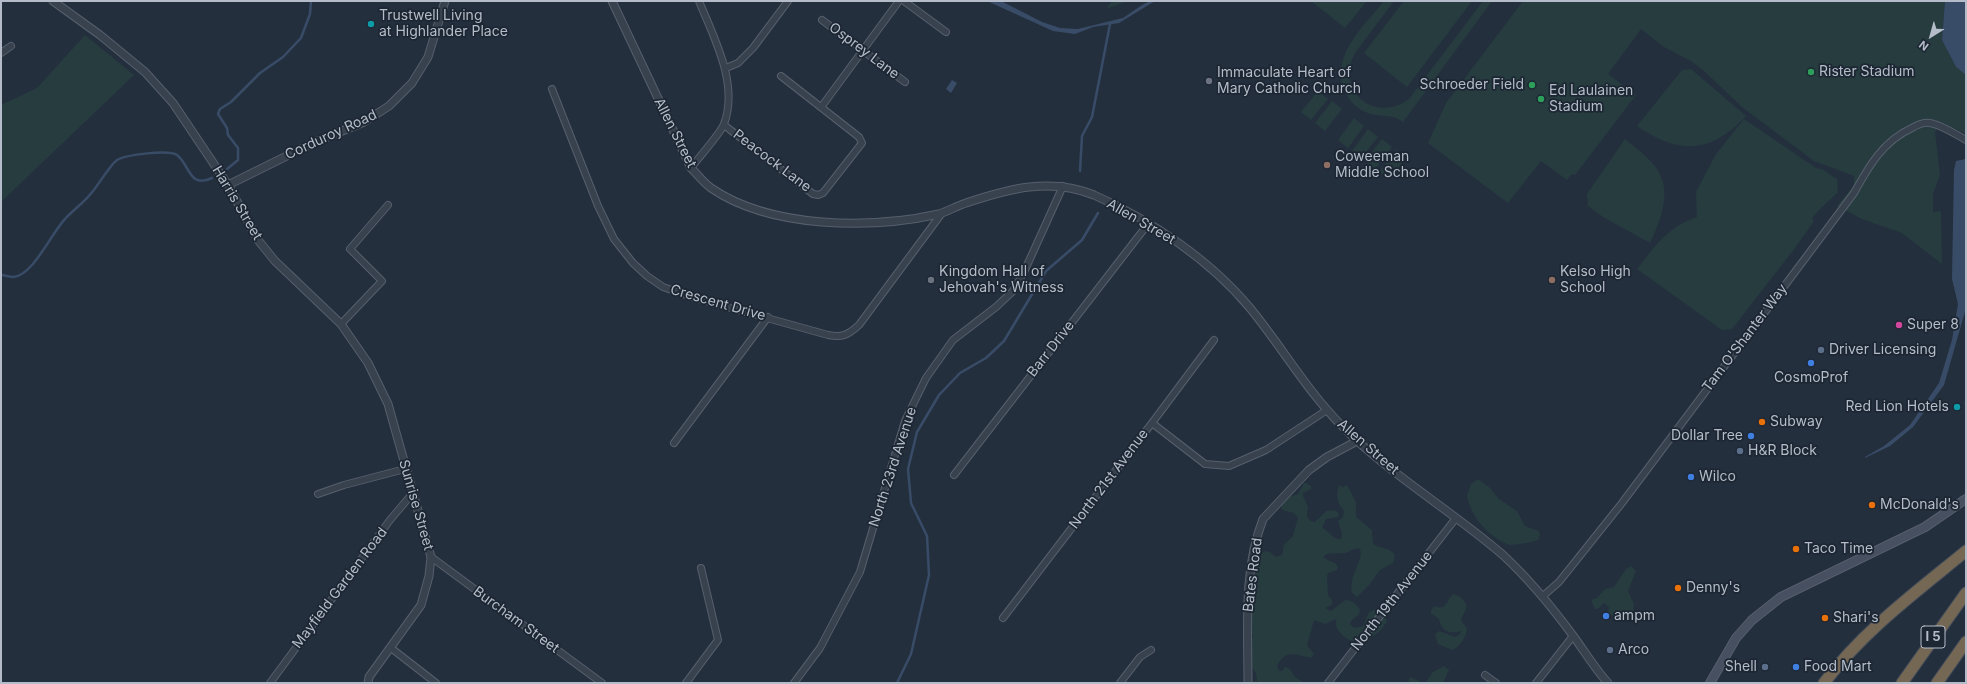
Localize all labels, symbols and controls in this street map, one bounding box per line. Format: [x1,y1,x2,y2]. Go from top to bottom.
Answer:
place label: Trustwell Living at Highlander Place [379,8,508,40]
north arrow [1911,16,1951,56]
marker: Trustwell Living at Highlander Place [366,19,376,29]
street label: Osprey Lane [826,19,902,83]
text: N [1916,37,1931,54]
place label: Rister Stadium [1819,64,1915,80]
place label: Immaculate Heart of Mary Catholic Church [1217,65,1361,98]
marker: Rister Stadium [1806,67,1816,77]
marker: Immaculate Heart of Mary Catholic Church [1204,76,1214,86]
place label: Schroeder Field [1419,77,1524,93]
marker: Schroeder Field [1527,80,1537,90]
place label: Ed Laulainen Stadium [1549,83,1633,116]
marker: Ed Laulainen Stadium [1536,94,1546,104]
street label: Allen Street [650,95,700,171]
street label: Corduroy Road [282,106,380,164]
street label: Peacock Lane [730,126,814,196]
place label: Coweeman Middle School [1335,149,1429,182]
marker: Coweeman Middle School [1322,160,1332,170]
street label: Harris Street [208,163,266,243]
street label: Allen Street [1104,196,1178,248]
place label: Kingdom Hall of Jehovah's Witness [939,264,1064,296]
place label: Kelso High School [1560,264,1631,296]
marker: Kingdom Hall of Jehovah's Witness [926,275,936,285]
marker: Kelso High School [1547,275,1557,285]
street label: Crescent Drive [668,281,768,325]
street label: Tam O'Shanter Way [1699,281,1791,395]
place label: Super 8 [1907,317,1959,333]
street label: Barr Drive [1024,318,1078,380]
marker: Super 8 [1894,320,1904,330]
place label: Driver Licensing [1829,342,1936,358]
marker: Driver Licensing [1816,345,1826,355]
marker: CosmoProf [1806,358,1816,368]
place label: CosmoProf [1774,370,1848,386]
place label: Red Lion Hotels [1845,399,1949,415]
marker: Red Lion Hotels [1952,402,1962,412]
street label: North 23rd Avenue [866,405,920,529]
place label: Subway [1770,414,1823,430]
street label: Allen Street [1334,416,1402,478]
marker: Subway [1757,417,1767,427]
street label: North 21st Avenue [1066,426,1152,532]
place label: Dollar Tree [1671,428,1743,444]
marker: Dollar Tree [1746,431,1756,441]
place label: H&R Block [1748,443,1817,459]
marker: H&R Block [1735,446,1745,456]
street label: Sunrise Street [395,458,437,552]
place label: Wilco [1699,469,1736,485]
marker: Wilco [1686,472,1696,482]
place label: McDonald's [1880,497,1959,513]
marker: McDonald's [1867,500,1877,510]
street label: Mayfield Garden Road [289,524,391,652]
street label: Bates Road [1240,537,1266,613]
place label: Taco Time [1804,541,1873,557]
marker: Taco Time [1791,544,1801,554]
street label: North 19th Avenue [1348,548,1436,654]
place label: Denny's [1686,580,1740,596]
street label: Burcham Street [470,583,562,657]
marker: Denny's [1673,583,1683,593]
place label: ampm [1614,608,1655,624]
place label: Shari's [1833,610,1879,626]
marker: ampm [1601,611,1611,621]
marker: Shari's [1820,613,1830,623]
road number: I 5 [1921,626,1945,648]
place label: Arco [1618,642,1649,658]
marker: Arco [1605,645,1615,655]
place label: Shell [1725,659,1757,675]
place label: Food Mart [1804,659,1872,675]
marker: Shell [1760,662,1770,672]
marker: Food Mart [1791,662,1801,672]

